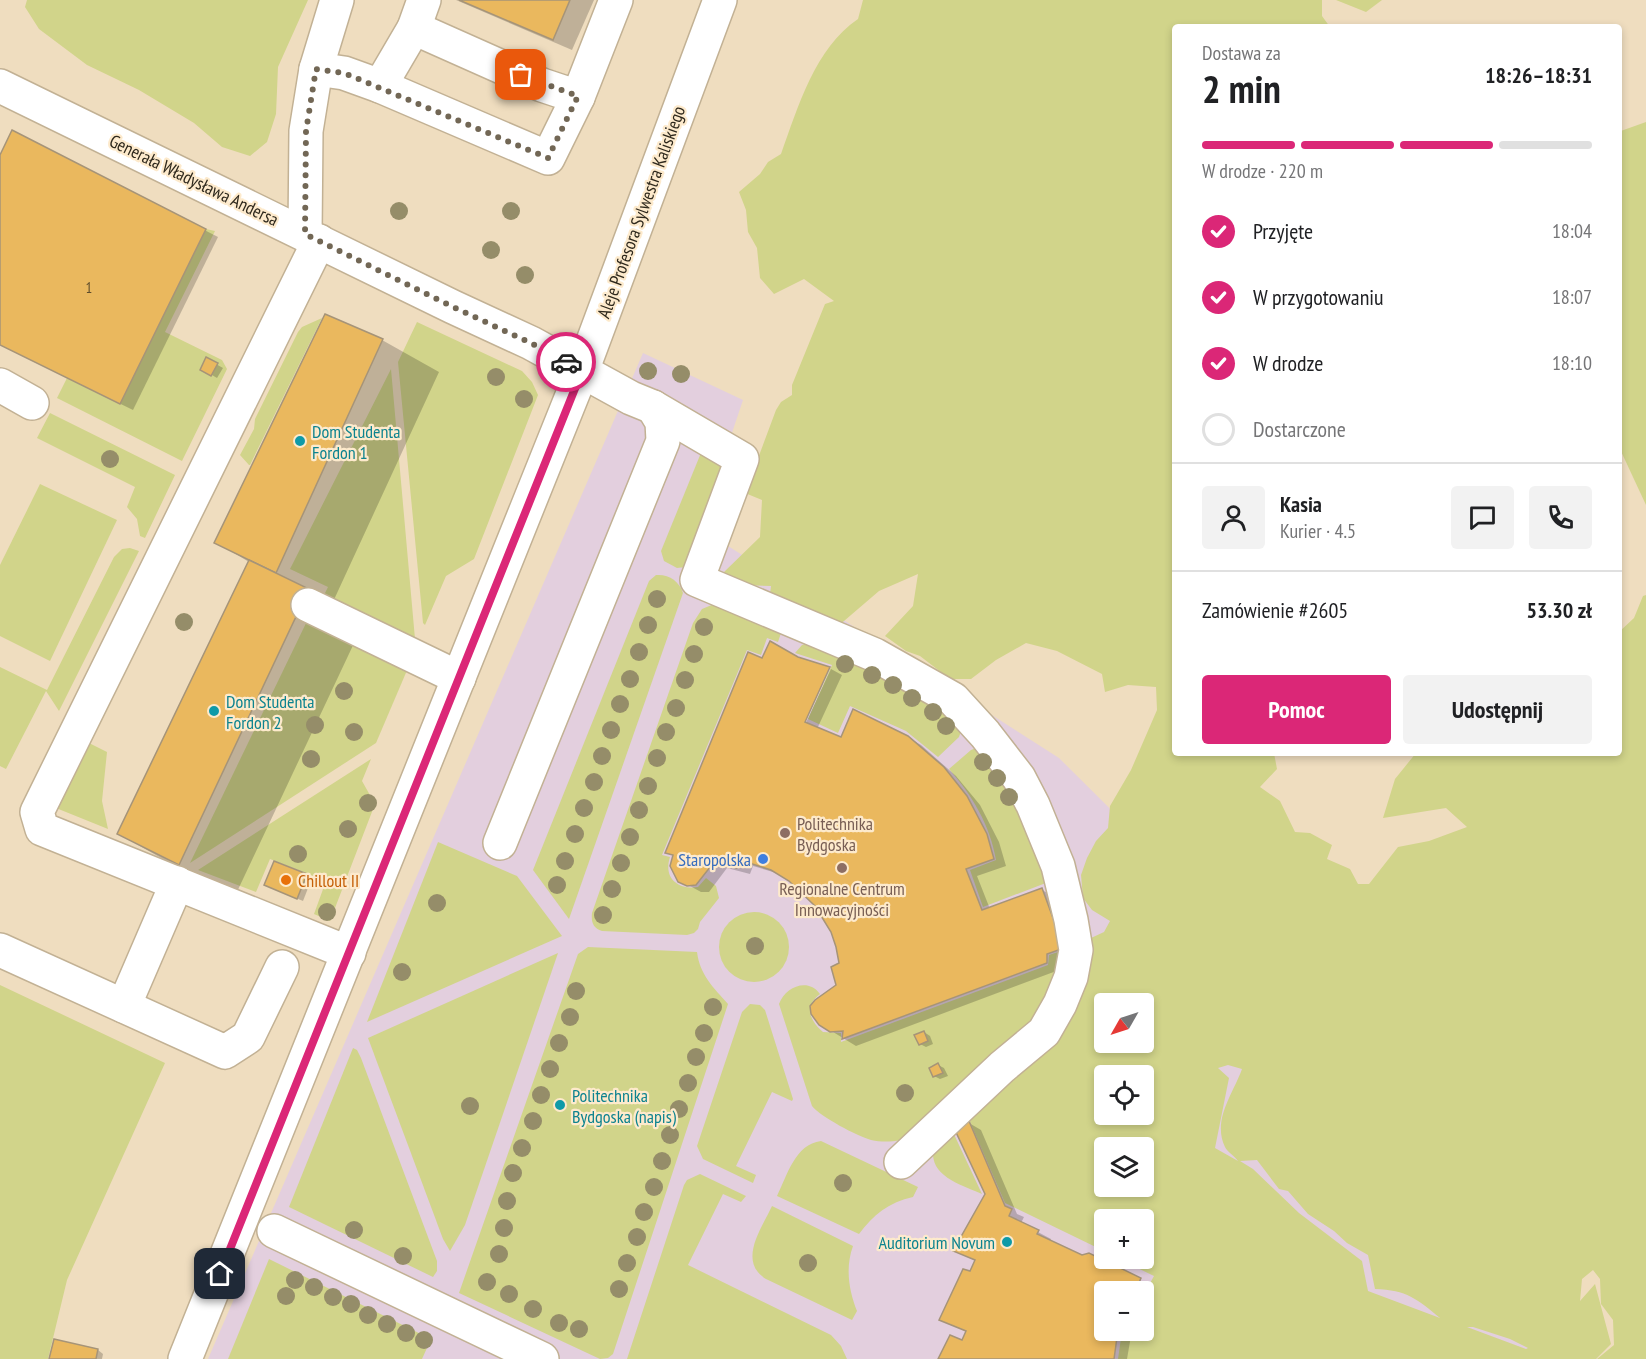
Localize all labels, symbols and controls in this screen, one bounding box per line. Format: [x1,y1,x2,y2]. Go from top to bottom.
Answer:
text: Dostawa za [1202,40,1281,66]
pin [495,49,546,100]
icon: bag [504,58,537,91]
text: 18:26–18:31 [1485,61,1592,89]
text: 2 min [1202,63,1281,114]
street label: Aleje Profesora Sylwestra Kaliskiego [592,102,690,321]
street label: Generała Władysława Andersa [106,129,282,231]
text: W drodze · 220 m [1202,158,1323,184]
icon: check [1202,215,1235,248]
text: Przyjęte [1253,217,1313,245]
text: 18:04 [1552,218,1592,244]
house number: 1 [86,278,92,297]
icon: check [1202,281,1235,314]
text: W przygotowaniu [1253,283,1384,311]
text: 18:07 [1552,284,1592,310]
courier [536,332,596,392]
icon: car [550,346,583,379]
icon: check [1202,347,1235,380]
text: W drodze [1253,349,1323,377]
text: 18:10 [1552,350,1592,376]
text: Dostarczone [1253,415,1346,443]
place label: Dom Studenta Fordon 1 [312,420,401,464]
marker: Dom Studenta Fordon 1 [293,434,307,448]
button: person [1202,486,1265,549]
button: chat [1451,486,1514,549]
button: phone [1529,486,1592,549]
text: Kasia [1280,490,1322,518]
text: Kurier · 4.5 [1280,518,1356,544]
text: Zamówienie #2605 [1202,596,1348,624]
text: 53.30 zł [1527,596,1592,624]
button: Pomoc [1202,675,1391,744]
button: Udostępnij [1403,675,1592,744]
place label: Dom Studenta Fordon 2 [226,690,315,734]
marker: Dom Studenta Fordon 2 [207,704,221,718]
place label: Politechnika Bydgoska [797,812,873,856]
marker: Politechnika Bydgoska [778,826,792,840]
place label: Staropolska [678,848,751,871]
marker: Staropolska [756,852,770,866]
marker: Regionalne Centrum Innowacyjności [835,861,849,875]
place label: Chillout II [298,869,359,892]
marker: Chillout II [279,873,293,887]
place label: Regionalne Centrum Innowacyjności [779,877,905,921]
north arrow [1094,993,1154,1053]
map controls [1094,993,1154,1341]
button: locate [1094,1065,1154,1125]
place label: Politechnika Bydgoska (napis) [572,1084,677,1128]
marker: Politechnika Bydgoska (napis) [553,1098,567,1112]
button: layers [1094,1137,1154,1197]
button: + [1094,1209,1154,1269]
place label: Auditorium Novum [878,1231,995,1254]
marker: Auditorium Novum [1000,1235,1014,1249]
pin [194,1248,245,1299]
icon: home [203,1257,236,1290]
button: − [1094,1281,1154,1341]

